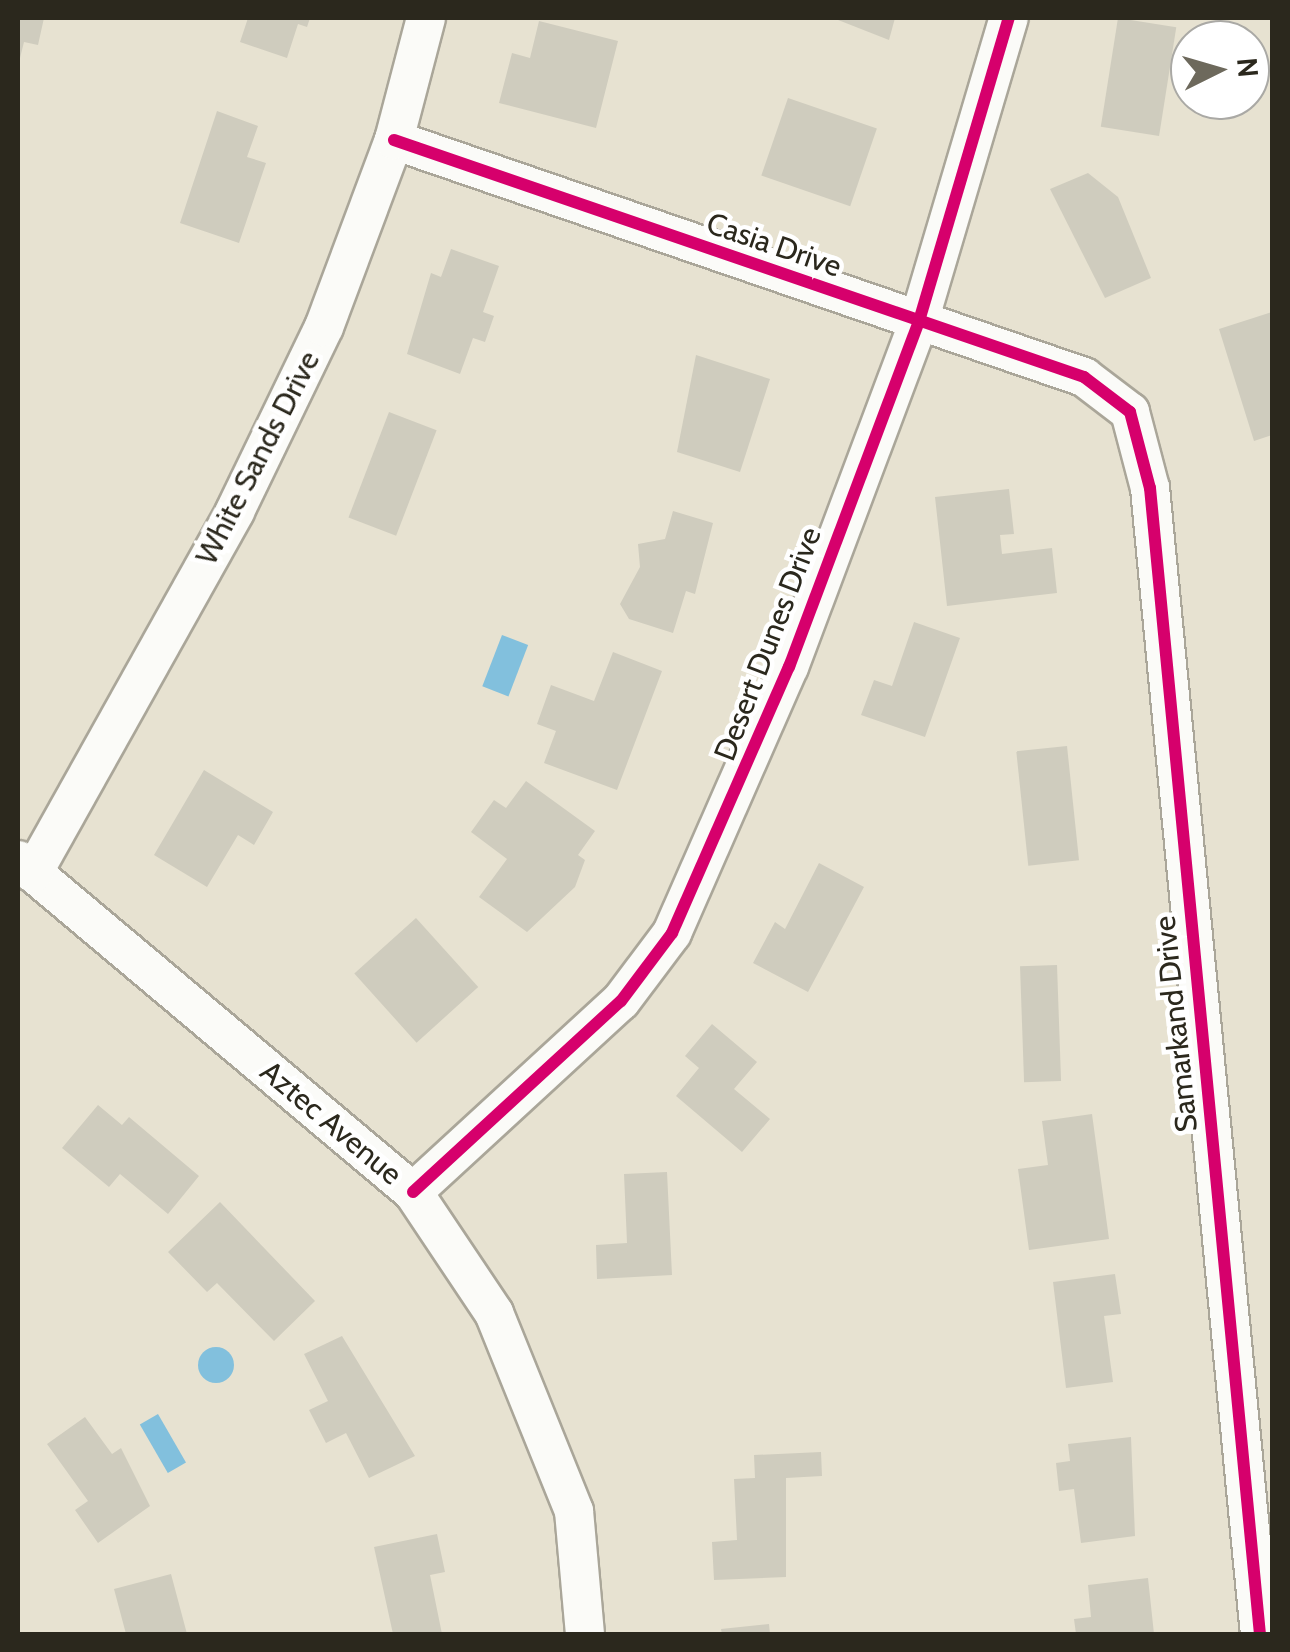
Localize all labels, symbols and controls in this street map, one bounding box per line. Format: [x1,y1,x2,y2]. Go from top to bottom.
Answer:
north arrow [1170,20,1270,120]
text: N [1230,56,1266,79]
street label: Casia Drive [702,205,846,285]
street label: White Sands Drive [189,345,327,571]
street label: Desert Dunes Drive [707,522,829,766]
street label: Samarkand Drive [1147,914,1205,1134]
street label: Aztec Avenue [253,1053,409,1193]

